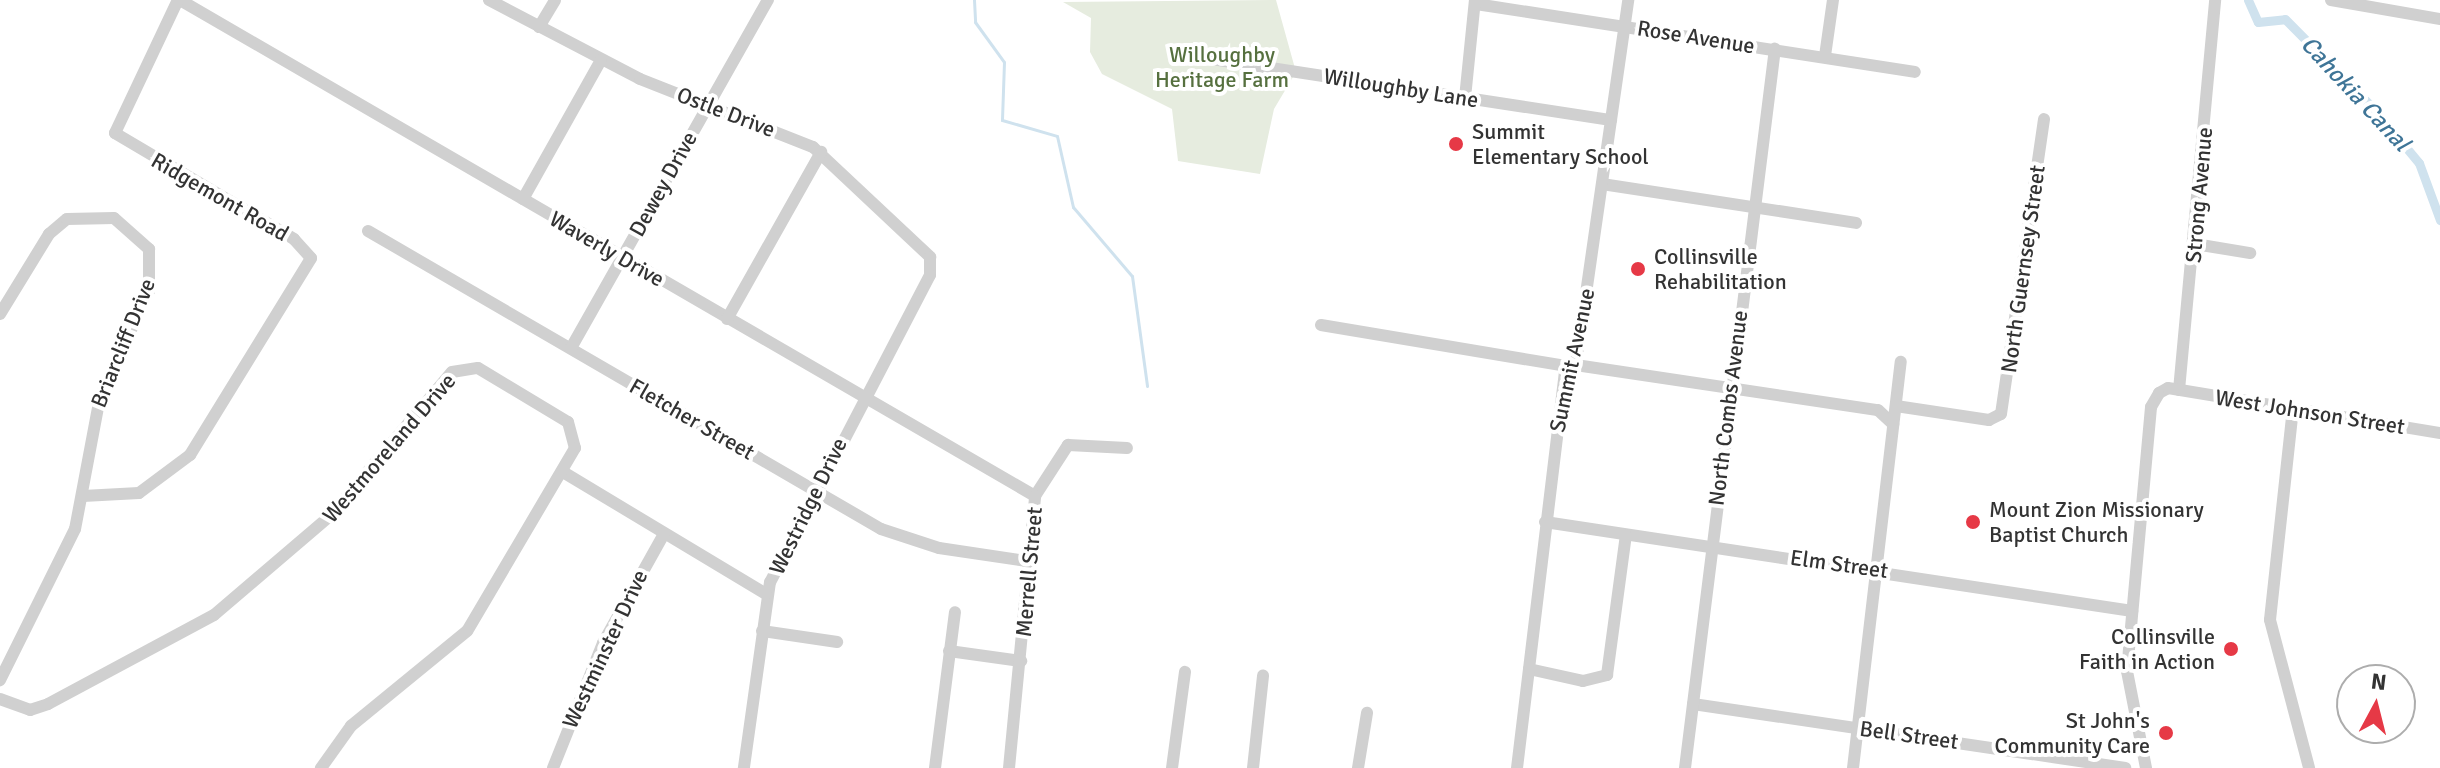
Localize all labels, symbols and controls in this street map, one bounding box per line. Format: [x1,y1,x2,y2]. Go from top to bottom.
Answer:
street label: Rose Avenue [1635,15,1757,59]
water label: Cahokia Canal [2294,31,2416,157]
park label: Willoughby Heritage Farm [1155,41,1289,92]
street label: Willoughby Lane [1322,63,1480,113]
street label: Ostle Drive [673,81,779,143]
place label: Summit Elementary School [1472,118,1649,170]
street label: Strong Avenue [2180,126,2218,264]
street label: Dewey Drive [623,127,703,241]
marker: Summit Elementary School [1447,135,1465,153]
street label: Ridgemont Road [147,147,293,247]
street label: North Guernsey Street [1995,163,2051,375]
street label: Waverly Drive [545,206,669,292]
place label: Collinsville Rehabilitation [1654,243,1787,294]
marker: Collinsville Rehabilitation [1629,260,1647,278]
street label: Briarcliff Drive [85,275,161,411]
street label: Summit Avenue [1544,286,1600,434]
street label: North Combs Avenue [1703,309,1753,507]
street label: Westmoreland Drive [317,368,461,528]
street label: Fletcher Street [625,373,759,465]
street label: West Johnson Street [2213,384,2407,440]
street label: Westridge Drive [763,433,853,579]
place label: Mount Zion Missionary Baptist Church [1989,496,2204,548]
street label: Merrell Street [1010,506,1048,638]
marker: Mount Zion Missionary Baptist Church [1964,513,1982,531]
street label: Elm Street [1788,544,1890,584]
street label: Westminster Drive [557,566,653,732]
place label: Collinsville Faith in Action [2079,623,2215,674]
marker: Collinsville Faith in Action [2222,640,2240,658]
north arrow [2336,664,2416,744]
text: N [2369,667,2388,696]
place label: St John's Community Care [1995,707,2150,758]
street label: Bell Street [1858,715,1960,755]
marker: St John's Community Care [2157,724,2175,742]

